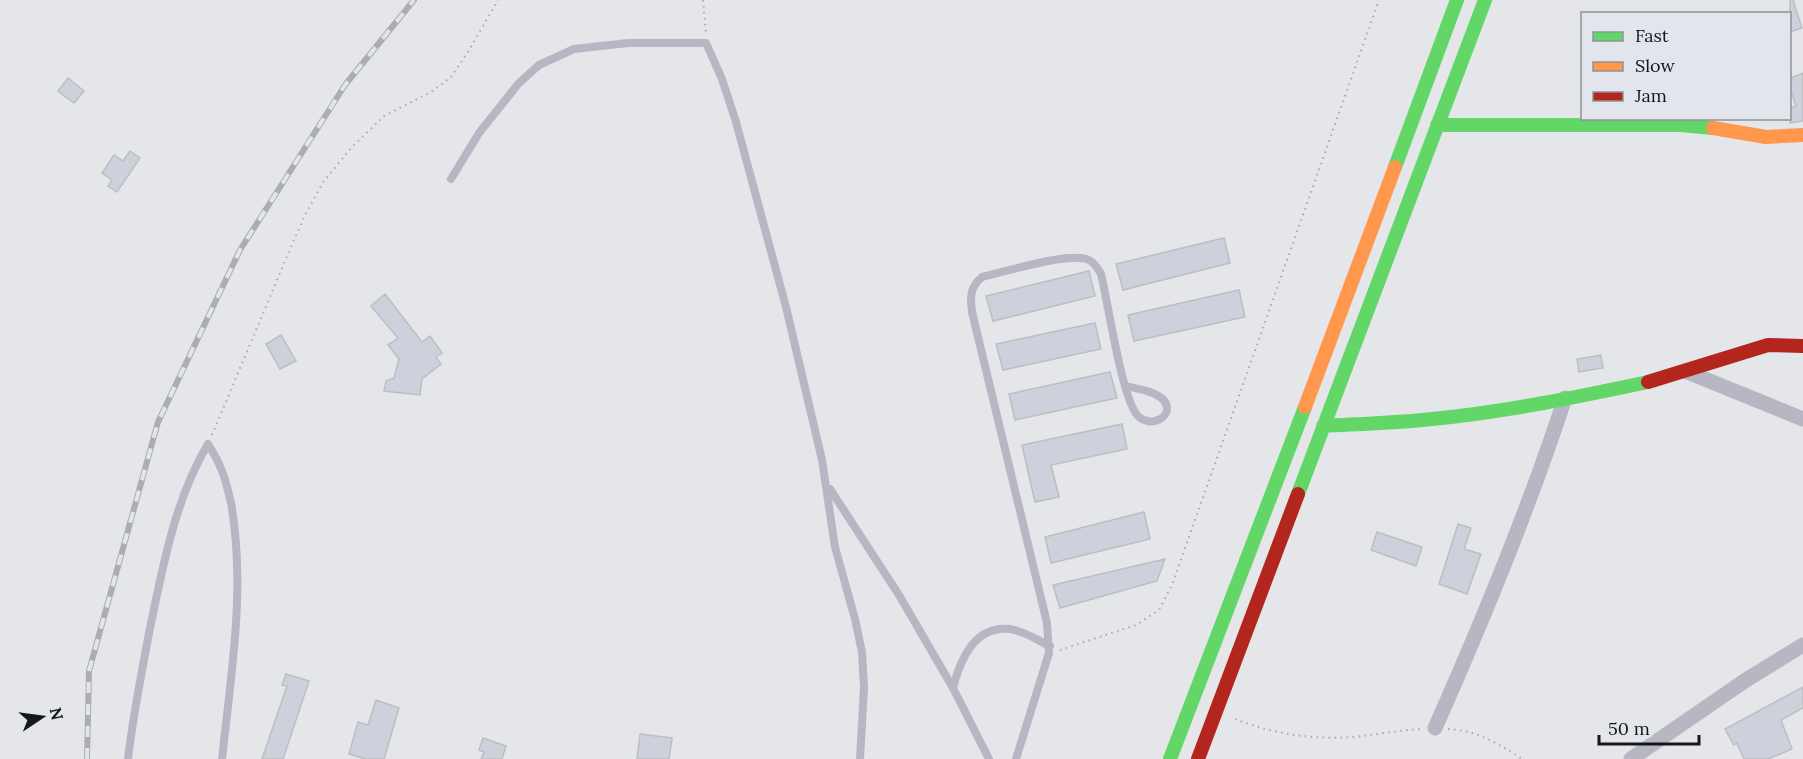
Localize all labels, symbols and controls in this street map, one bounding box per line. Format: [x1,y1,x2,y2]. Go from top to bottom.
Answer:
legend [1581,12,1791,120]
text: Fast [1635,24,1669,47]
text: Slow [1635,54,1675,77]
text: Jam [1634,84,1667,107]
north arrow [12,687,72,747]
text: N [45,705,68,722]
scale bar [1599,708,1700,746]
text: 50 m [1608,717,1650,740]

